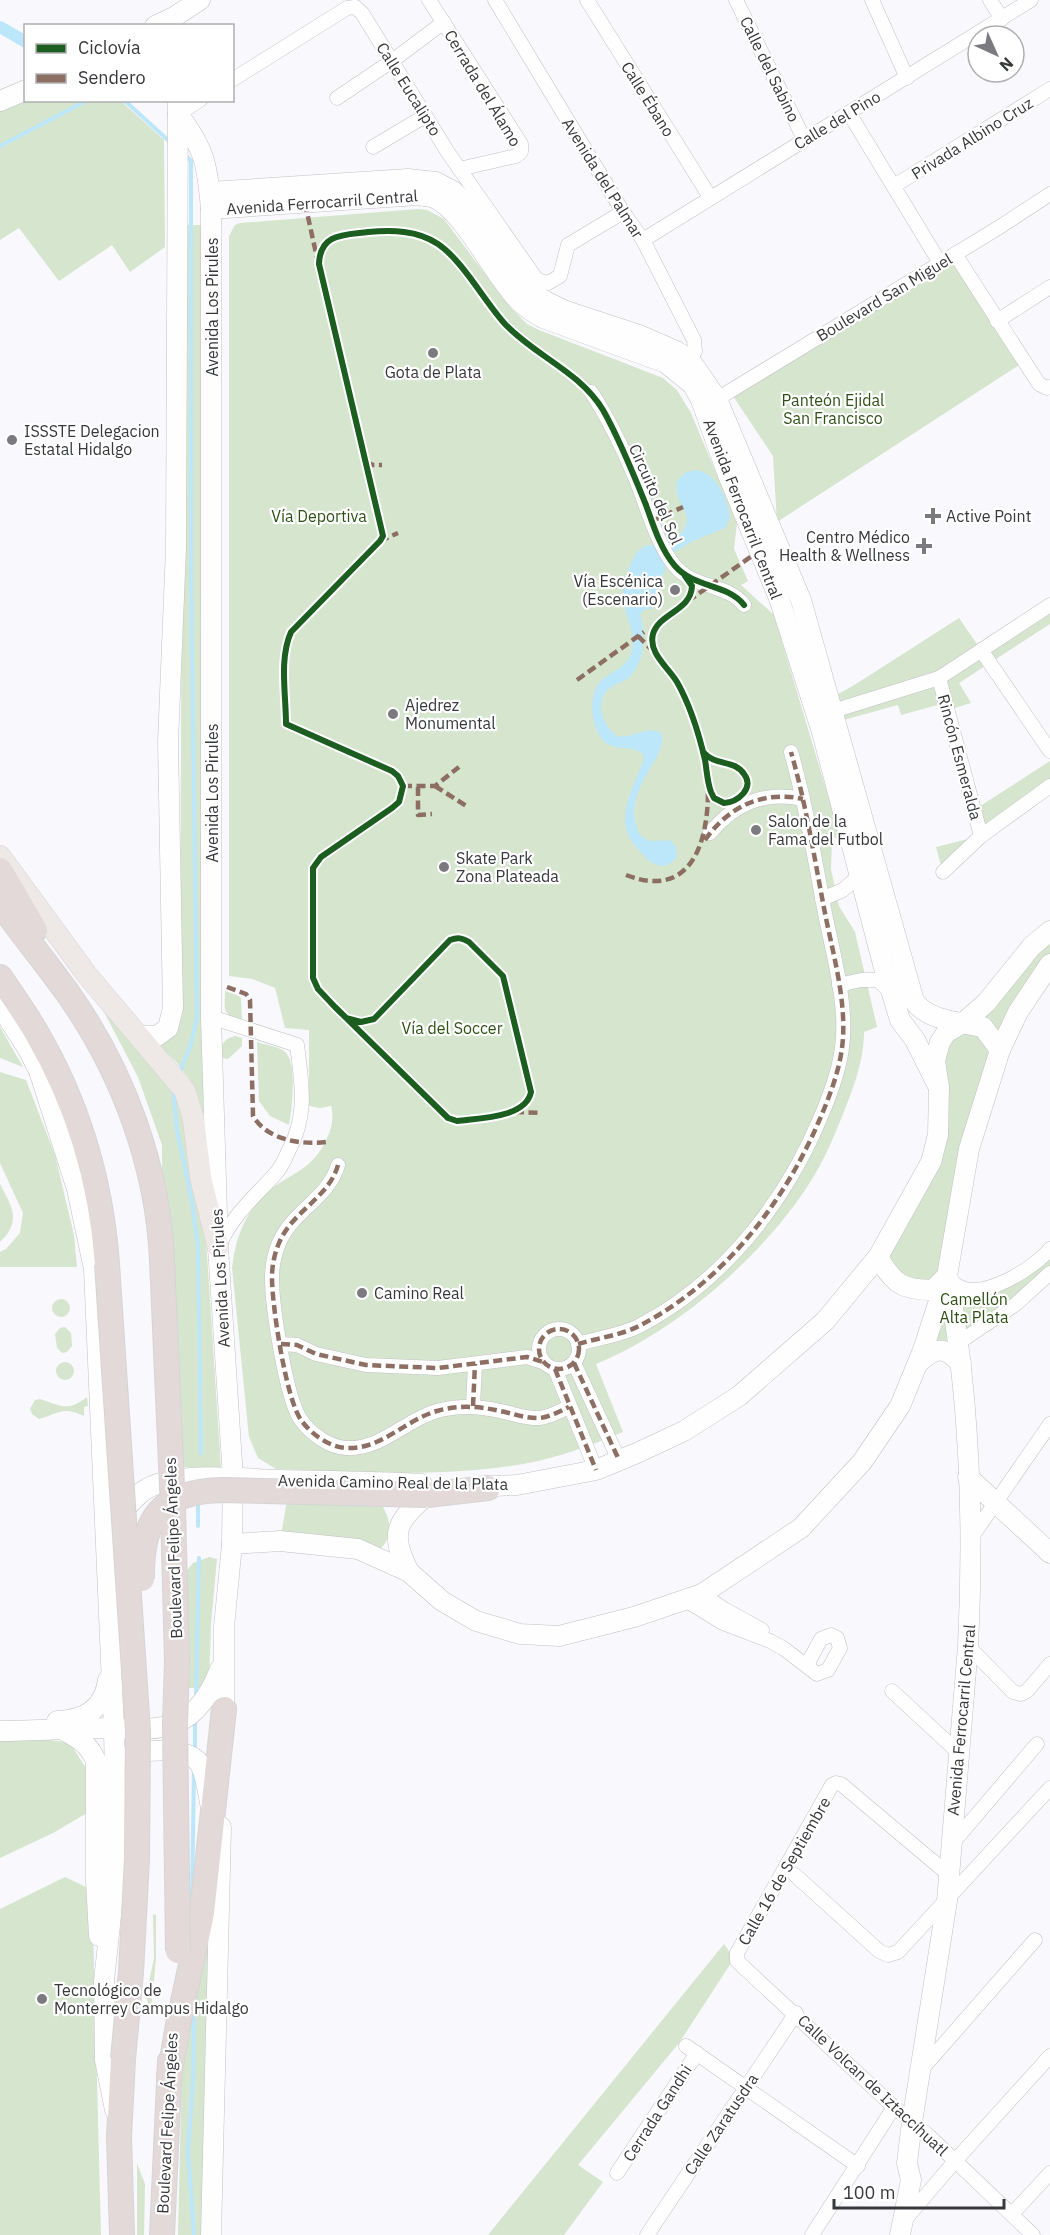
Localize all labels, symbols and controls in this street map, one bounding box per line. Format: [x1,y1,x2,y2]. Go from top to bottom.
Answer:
street label: Calle del Sabino [736,13,804,125]
legend [24,24,234,102]
north arrow [966,24,1026,84]
street label: Cerrada del Álamo [440,25,527,150]
text: Ciclovía [78,36,141,59]
street label: Calle Eucalipto [372,38,446,140]
text: N [995,53,1018,76]
street label: Calle Ébano [617,57,680,140]
text: Sendero [78,66,145,89]
street label: Calle del Pino [790,86,884,154]
street label: Privada Albino Cruz [908,93,1036,183]
street label: Avenida del Palmar [558,114,648,242]
street label: Avenida Ferrocarril Central [226,185,418,219]
street label: Avenida Los Pirules [202,237,222,377]
street label: Boulevard San Miguel [812,249,956,345]
marker: Gota de Plata [426,346,440,360]
place label: Gota de Plata [385,362,482,382]
park label: Panteón Ejidal San Francisco [782,390,884,428]
street label: Avenida Ferrocarril Central [699,416,787,602]
place label: ISSSTE Delegacion Estatal Hidalgo [24,421,160,459]
marker: ISSSTE Delegacion Estatal Hidalgo [5,433,19,447]
street label: Circuito del Sol [625,441,687,547]
park label: Vía Deportiva [271,506,367,526]
place label: Active Point [946,506,1031,526]
marker: Active Point [924,507,942,525]
place label: Centro Médico Health & Wellness [779,527,910,565]
marker: Centro Médico Health & Wellness [915,537,933,555]
place label: Vía Escénica (Escenario) [573,571,663,609]
marker: Vía Escénica (Escenario) [668,583,682,597]
street label: Rincón Esmeralda [934,692,987,823]
place label: Ajedrez Monumental [405,695,495,733]
marker: Ajedrez Monumental [386,707,400,721]
street label: Avenida Los Pirules [202,723,222,863]
place label: Salon de la Fama del Futbol [768,811,883,849]
marker: Salon de la Fama del Futbol [749,823,763,837]
place label: Skate Park Zona Plateada [456,848,559,886]
marker: Skate Park Zona Plateada [437,860,451,874]
park label: Vía del Soccer [401,1018,503,1038]
street label: Avenida Los Pirules [206,1208,234,1348]
place label: Camino Real [374,1283,464,1303]
marker: Camino Real [355,1286,369,1300]
park label: Camellón Alta Plata [939,1289,1009,1327]
street label: Boulevard Felipe Ángeles [159,1457,186,1639]
street label: Avenida Camino Real de la Plata [278,1470,509,1494]
street label: Avenida Ferrocarril Central [943,1624,979,1816]
street label: Calle 16 de Septiembre [733,1793,835,1949]
place label: Tecnológico de Monterrey Campus Hidalgo [54,1980,249,2018]
marker: Tecnológico de Monterrey Campus Hidalgo [35,1992,49,2006]
street label: Calle Volcan de Iztaccíhuatl [794,2010,952,2160]
street label: Boulevard Felipe Ángeles [151,2032,182,2214]
street label: Cerrada Gandhi [618,2061,696,2165]
street label: Calle Zaratusdra [680,2069,763,2178]
scale bar [834,2172,1004,2210]
text: 100 m [843,2181,895,2204]

